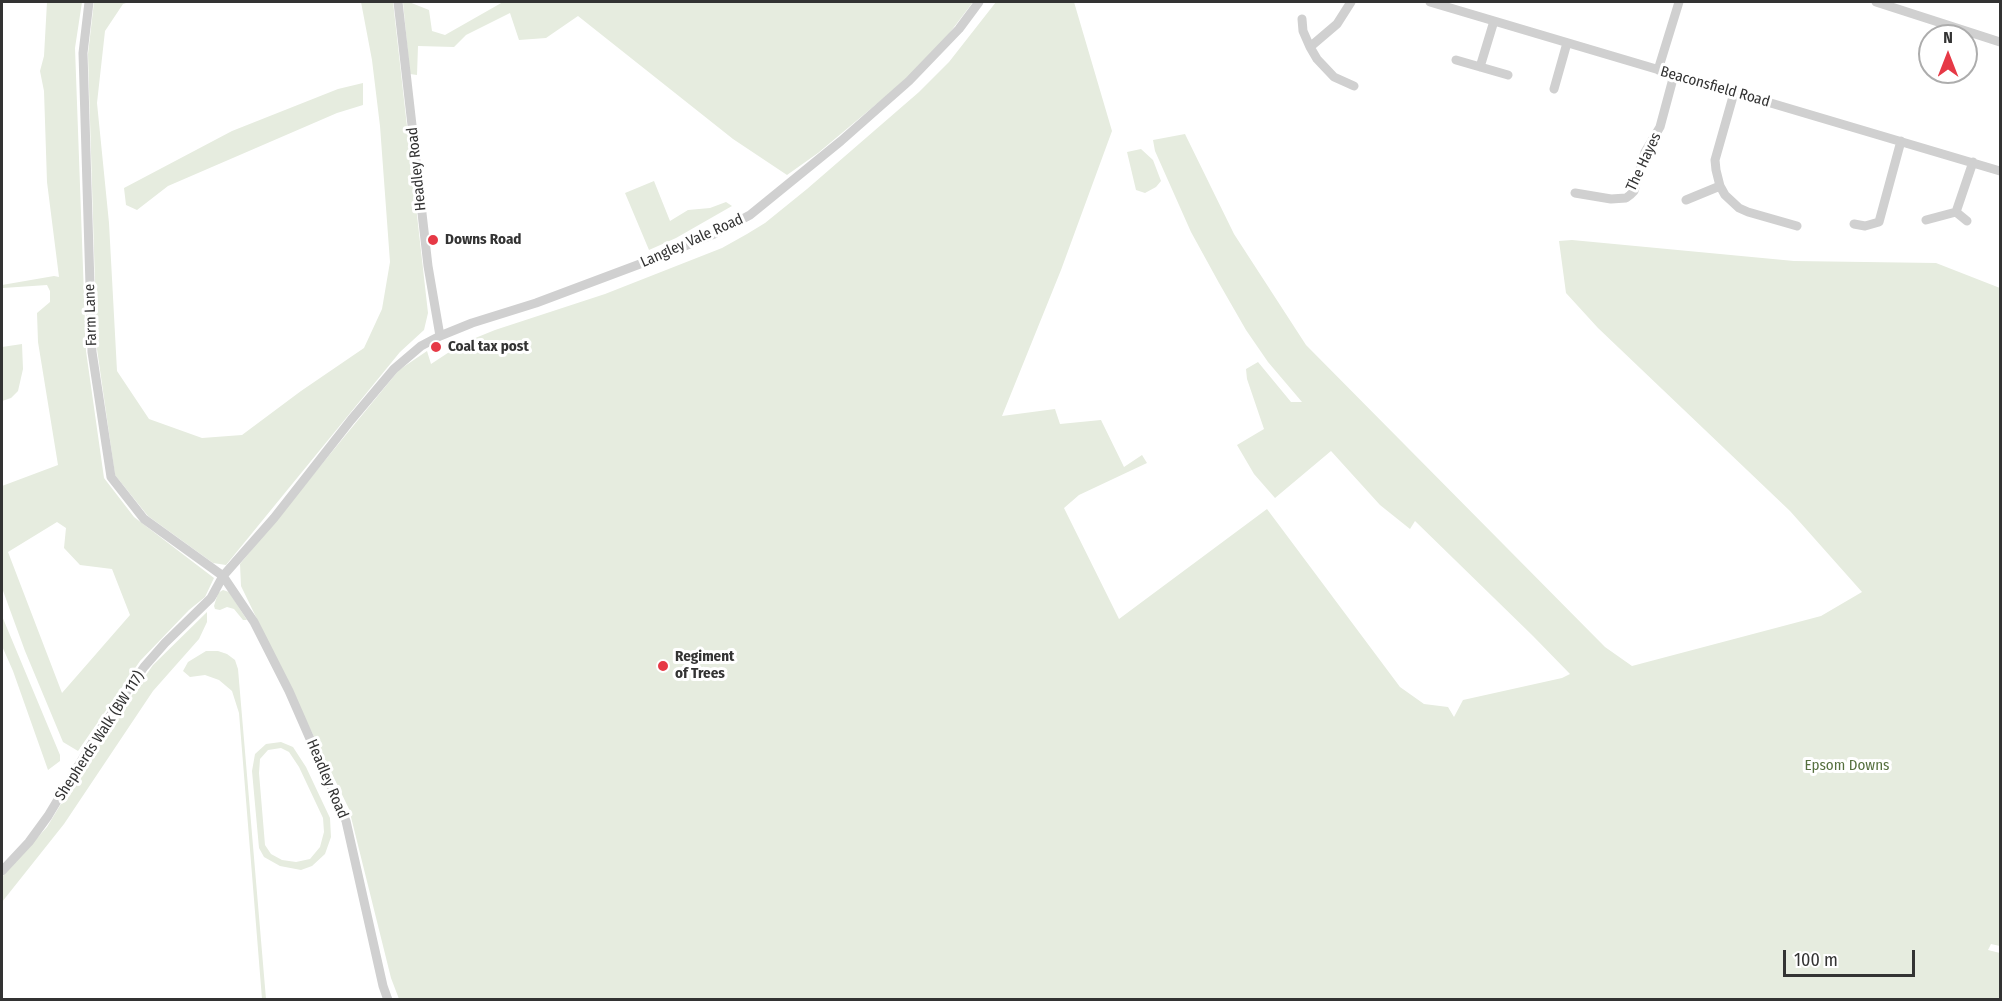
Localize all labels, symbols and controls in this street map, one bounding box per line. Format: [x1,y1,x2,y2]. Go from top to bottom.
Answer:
north arrow [1918,24,1978,84]
text: N [1943,28,1953,47]
street label: Beaconsfield Road [1658,63,1772,111]
street label: Headley Road [404,126,430,212]
street label: The Hayes [1623,130,1665,194]
street label: Langley Vale Road [638,210,746,272]
place label: Downs Road [445,231,522,249]
marker: Downs Road [426,233,440,247]
street label: Farm Lane [81,283,101,347]
place label: Coal tax post [448,338,529,356]
marker: Coal tax post [429,340,443,354]
place label: Regiment of Trees [675,648,734,683]
marker: Regiment of Trees [656,659,670,673]
street label: Shepherds Walk (BW 117) [51,668,149,804]
street label: Headley Road [302,737,352,821]
park label: Epsom Downs [1805,757,1889,775]
scale bar [1786,938,1918,976]
text: 100 m [1794,949,1838,971]

